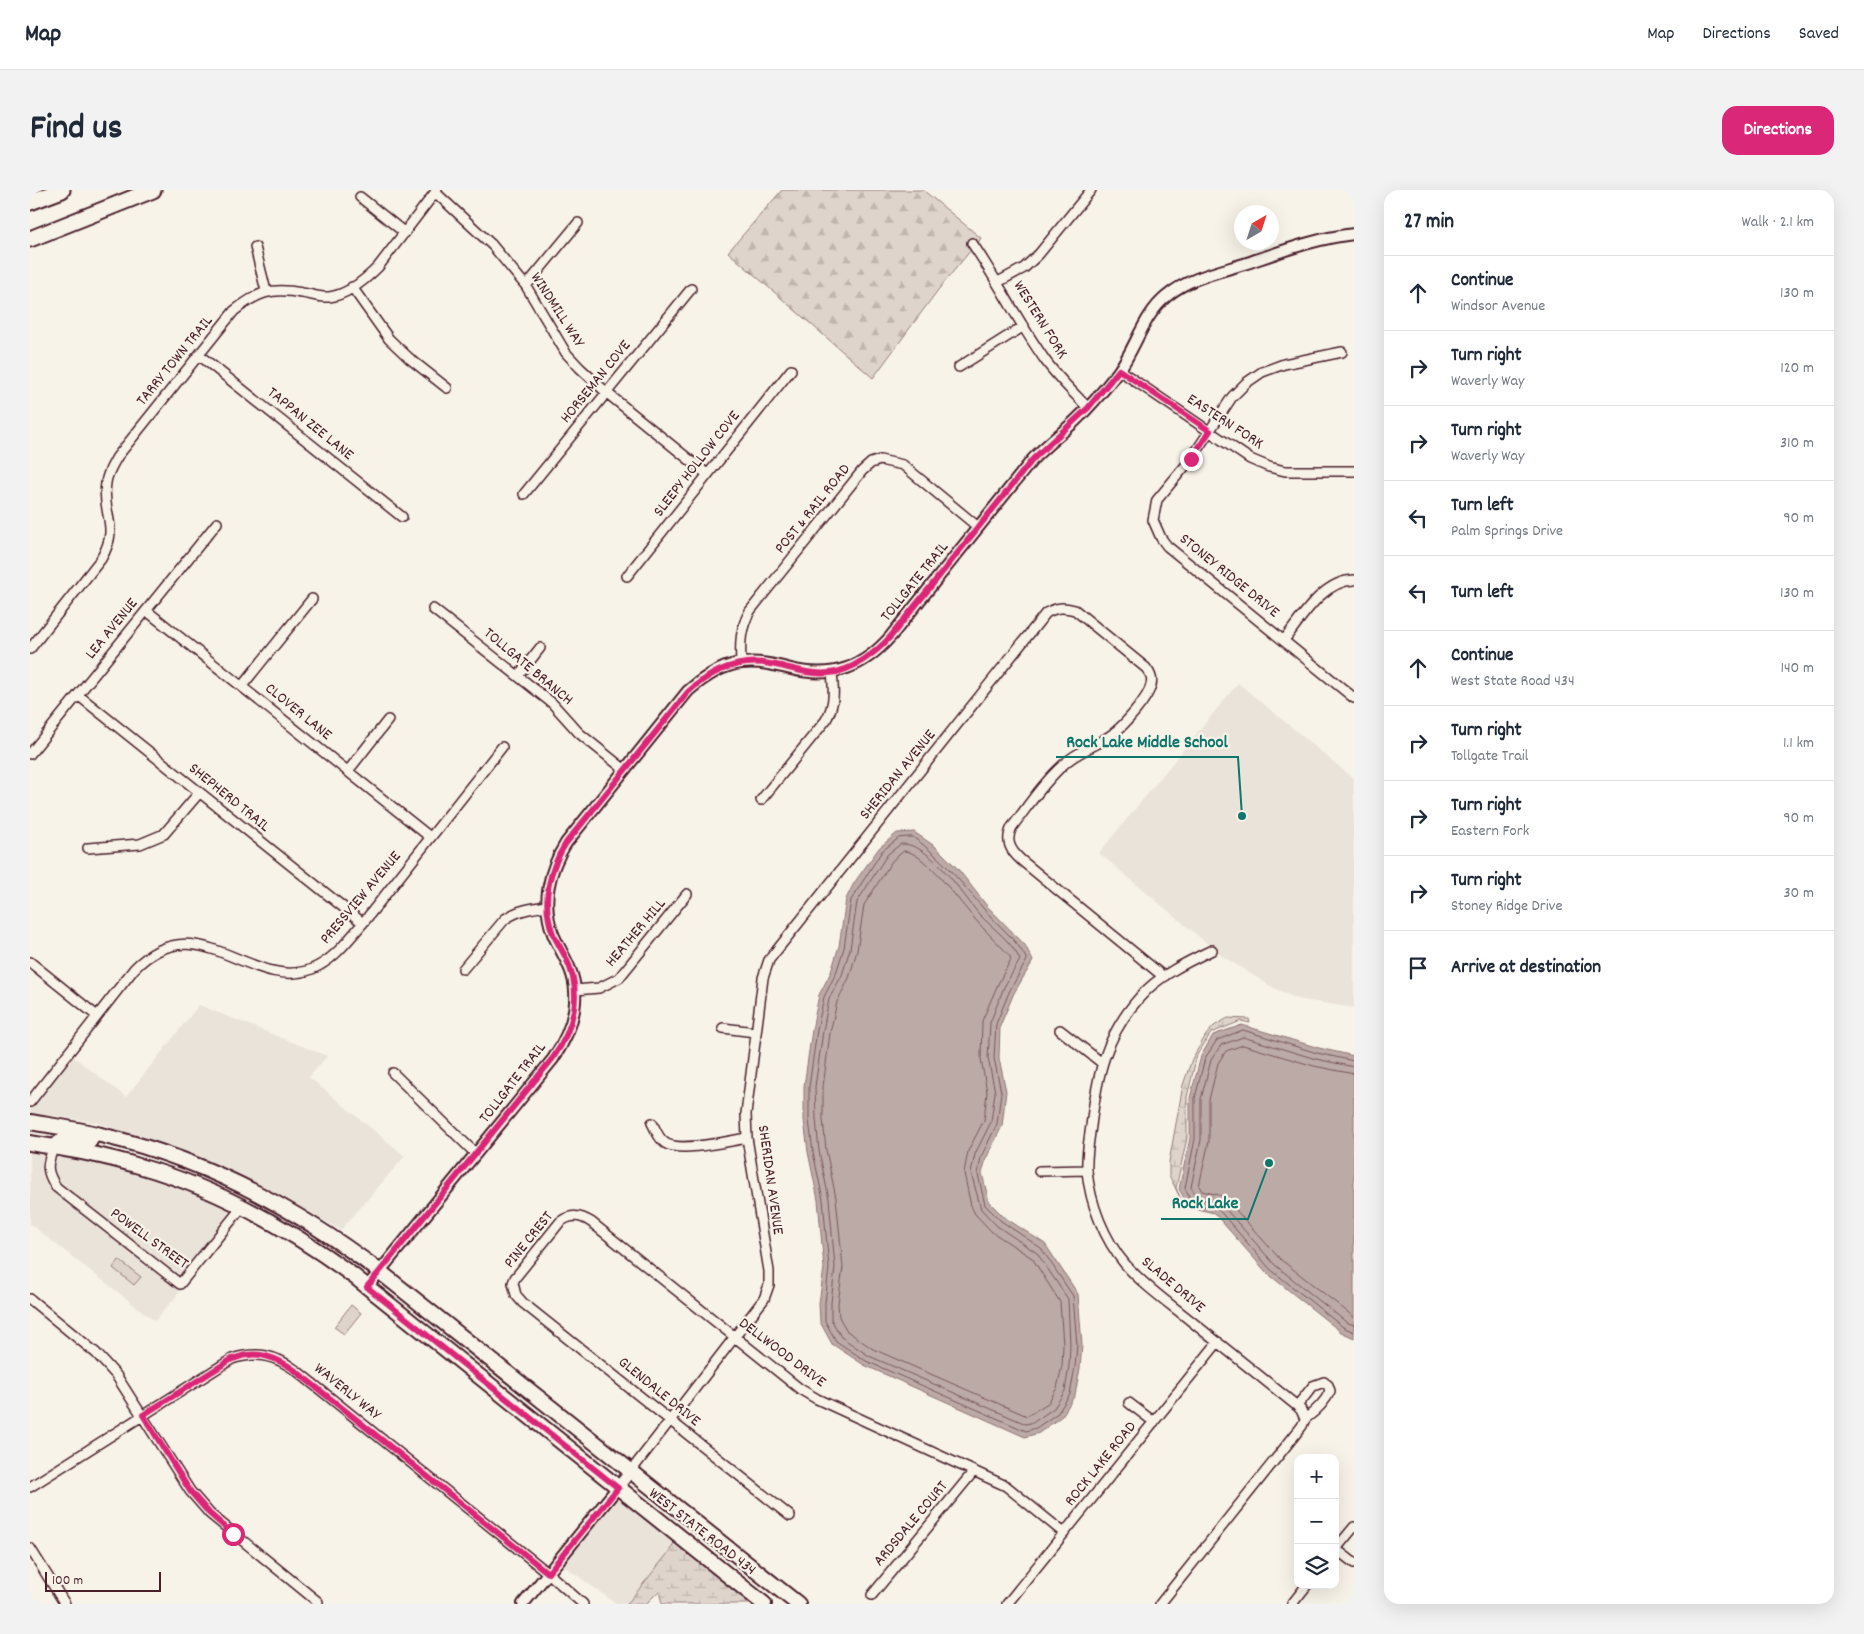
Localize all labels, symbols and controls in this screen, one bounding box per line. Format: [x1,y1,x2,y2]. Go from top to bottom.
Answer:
text: Map [25,18,61,52]
text: Map [1647,22,1674,47]
text: Directions [1702,22,1771,47]
text: Saved [1799,22,1839,47]
text: Find us [30,105,122,155]
button: Directions [1722,106,1834,155]
north arrow [1234,205,1279,250]
text: 27 min [1404,208,1454,238]
text: Walk · 2.1 km [1742,211,1814,234]
street label: WINDMILL WAY [524,268,590,353]
text: Continue [1451,268,1513,295]
street label: WESTERN FORK [1007,277,1073,363]
icon: ahead [1404,279,1432,307]
text: 130 m [1780,282,1814,305]
text: Windsor Avenue [1451,295,1545,318]
street label: TARRY TOWN TRAIL [131,310,219,411]
street label: HORSEMAN COVE [555,335,637,429]
text: Turn right [1451,343,1522,370]
icon: right [1404,354,1432,382]
text: 120 m [1780,357,1814,380]
text: Waverly Way [1451,370,1524,393]
street label: TAPPAN ZEE LANE [262,382,359,467]
street label: EASTERN FORK [1182,389,1268,455]
street label: SLEEPY HOLLOW COVE [648,405,746,522]
text: Turn right [1451,418,1522,445]
icon: right [1404,429,1432,457]
text: 310 m [1780,432,1814,455]
text: Waverly Way [1451,445,1524,468]
route end [1180,448,1203,471]
street label: POST & RAIL ROAD [769,459,857,559]
text: Turn left [1451,493,1514,520]
icon: left [1404,504,1432,532]
text: 90 m [1783,507,1814,530]
text: Palm Springs Drive [1451,520,1563,543]
street label: STONEY RIDGE DRIVE [1174,528,1285,624]
street label: TOLLGATE TRAIL [875,537,955,627]
icon: left [1404,579,1432,607]
text: Turn left [1451,580,1514,607]
text: 130 m [1780,582,1814,605]
street label: LEA AVENUE [80,593,144,665]
street label: TOLLGATE BRANCH [478,623,578,711]
text: Continue [1451,643,1513,670]
icon: ahead [1404,654,1432,682]
text: 140 m [1780,657,1814,680]
text: West State Road 434 [1451,670,1575,693]
street label: CLOVER LANE [259,678,337,747]
text: Turn right [1451,718,1522,745]
street label: SHERIDAN AVENUE [854,724,942,825]
callout: Rock Lake Middle School [1056,724,1238,757]
icon: right [1404,729,1432,757]
text: Rock Lake Middle School [1066,731,1228,756]
text: 1.1 km [1783,732,1814,755]
text: Tollgate Trail [1451,745,1528,768]
street label: SHEPHERD TRAIL [183,758,275,838]
text: Turn right [1451,793,1522,820]
icon: right [1404,804,1432,832]
text: 90 m [1783,807,1814,830]
text: Eastern Fork [1451,820,1529,843]
street label: PRESSVIEW AVENUE [315,846,407,950]
text: Turn right [1451,868,1522,895]
icon: right [1404,879,1432,907]
text: 30 m [1784,882,1814,905]
street label: HEATHER HILL [600,893,672,972]
text: Stoney Ridge Drive [1451,895,1562,918]
icon: arrive [1404,954,1432,982]
text: Arrive at destination [1451,955,1601,982]
street label: TOLLGATE TRAIL [474,1037,552,1128]
street label: SHERIDAN AVENUE [751,1124,789,1237]
callout: Rock Lake [1161,1186,1248,1219]
text: Rock Lake [1172,1192,1238,1217]
street label: POWELL STREET [105,1203,193,1276]
street label: PINE CREST [499,1206,560,1273]
street label: SLADE DRIVE [1136,1251,1211,1319]
street label: DELLWOOD DRIVE [734,1313,831,1394]
street label: GLENDALE DRIVE [613,1352,706,1433]
street label: WAVERLY WAY [308,1358,386,1427]
street label: ROCK LAKE ROAD [1059,1417,1143,1511]
map controls [1294,1454,1339,1589]
button: + [1294,1454,1339,1499]
street label: ARDSDALE COURT [868,1476,954,1572]
street label: WEST STATE ROAD 434 [643,1483,761,1581]
button: − [1294,1499,1339,1544]
route start [222,1523,245,1546]
button: layers [1294,1544,1339,1589]
scale bar [45,1569,161,1592]
text: 100 m [52,1571,83,1591]

